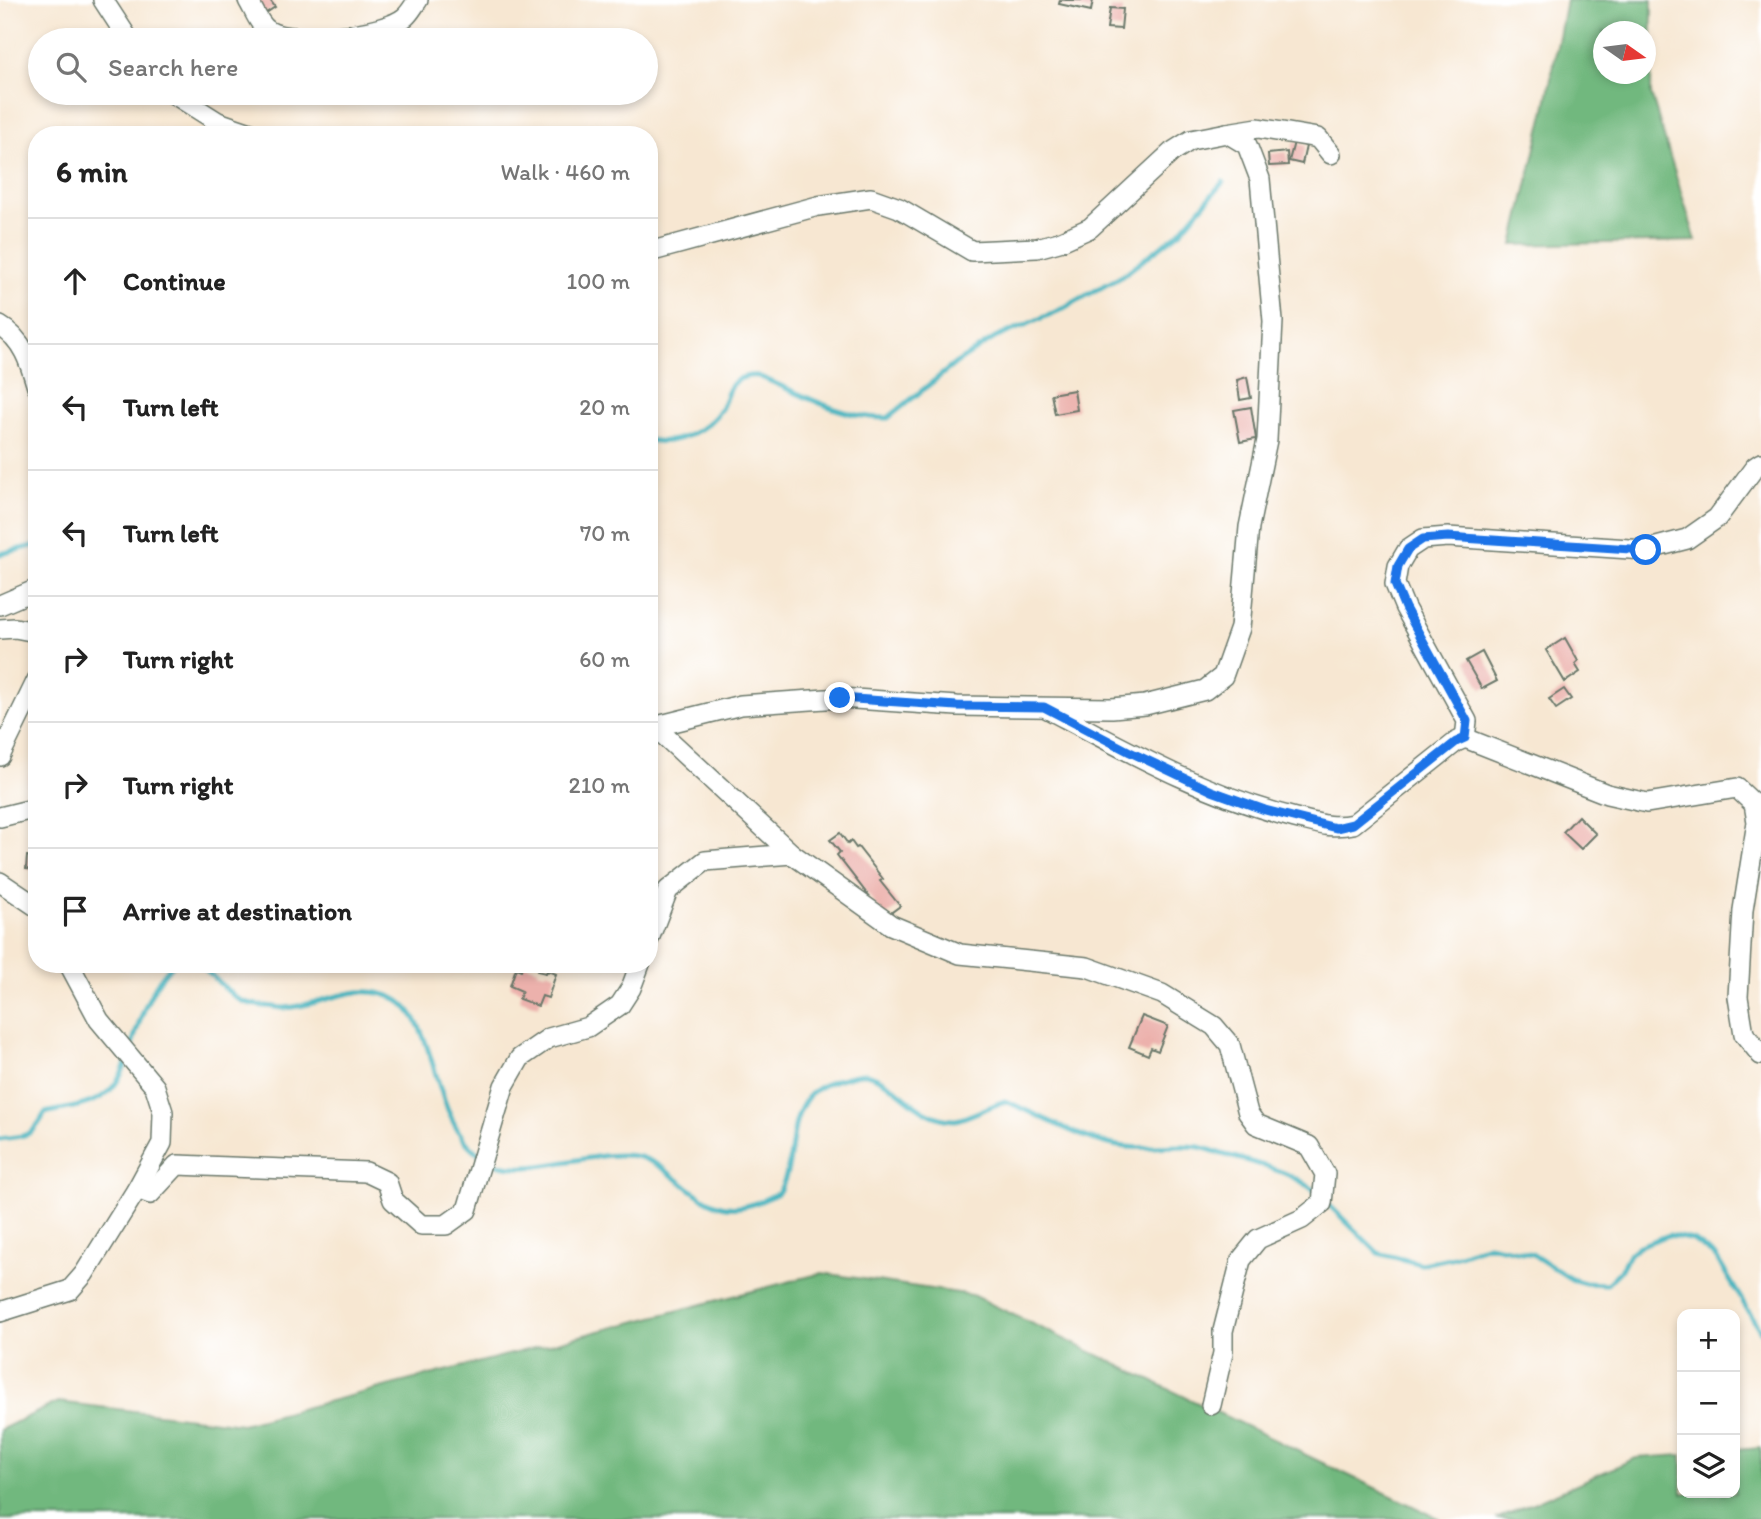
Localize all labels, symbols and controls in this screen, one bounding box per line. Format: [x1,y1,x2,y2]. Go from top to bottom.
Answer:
north arrow [1593,21,1656,84]
search box [28,28,658,105]
icon: search [52,48,90,86]
text: Search here [108,51,238,83]
text: 6 min [56,153,128,190]
text: Walk · 460 m [500,158,630,186]
icon: ahead [56,262,94,300]
text: Continue [123,265,226,297]
text: 100 m [566,267,630,295]
icon: left [56,388,94,426]
text: Turn left [123,391,219,423]
text: 20 m [579,393,630,421]
icon: left [56,514,94,552]
text: Turn left [123,517,219,549]
text: 70 m [580,519,630,547]
route start [1630,534,1661,565]
icon: right [56,640,94,678]
text: Turn right [123,643,234,675]
text: 60 m [579,645,630,673]
route end [824,682,855,713]
icon: right [56,766,94,804]
text: Turn right [123,769,234,801]
text: 210 m [569,771,630,799]
icon: arrive [56,892,94,930]
text: Arrive at destination [123,895,352,927]
map controls [1677,1309,1740,1498]
button: + [1677,1309,1740,1372]
button: − [1677,1372,1740,1435]
button: layers [1677,1435,1740,1498]

